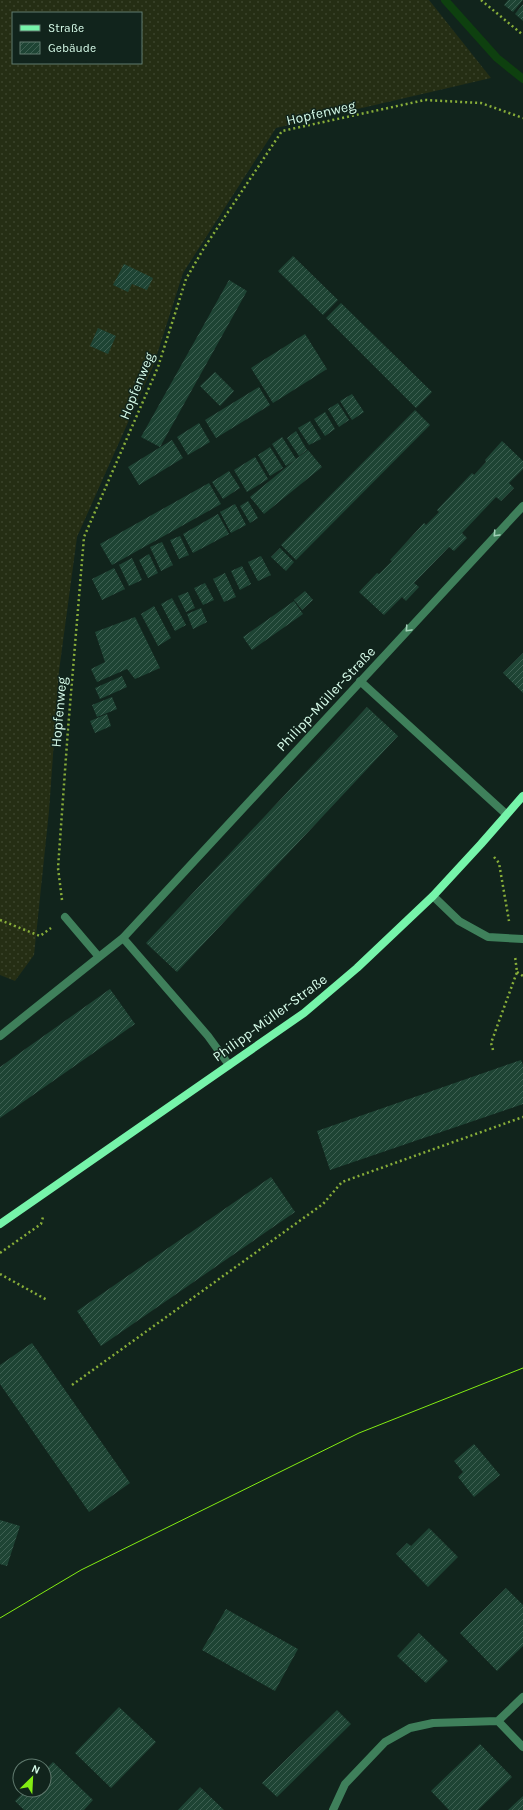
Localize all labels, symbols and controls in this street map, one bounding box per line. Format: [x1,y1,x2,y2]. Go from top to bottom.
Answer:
legend [12,12,142,64]
text: Straße [48,21,84,35]
text: Gebäude [48,41,96,55]
street label: Hopfenweg [285,97,358,129]
street label: Hopfenweg [116,350,158,422]
one-way arrow [494,529,501,537]
one-way arrow [406,625,413,632]
street label: Philipp-Müller-Straße [273,643,379,755]
street label: Hopfenweg [47,676,71,748]
street label: Philipp-Müller-Straße [209,971,331,1065]
north arrow [12,1758,52,1798]
text: N [30,1762,42,1777]

